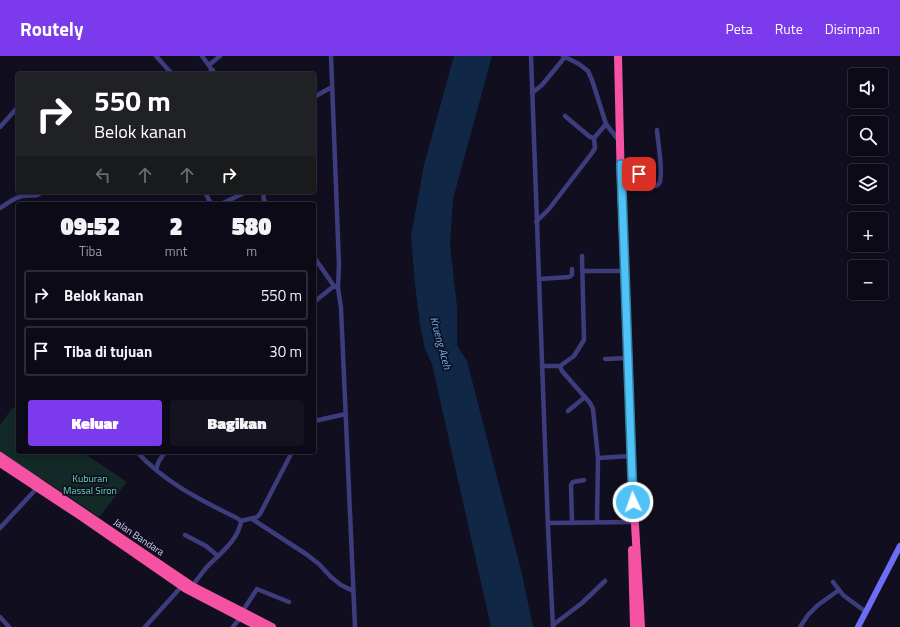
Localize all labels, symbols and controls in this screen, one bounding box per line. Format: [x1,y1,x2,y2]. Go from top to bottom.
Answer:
text: Routely [20,14,83,43]
text: Peta [726,18,753,39]
text: Rute [775,18,803,39]
text: Disimpan [825,18,880,39]
map controls [848,68,888,300]
button: sound [848,68,888,108]
text: 550 m [94,79,171,122]
icon: right [28,88,80,140]
button: search [848,116,888,156]
text: Belok kanan [94,118,186,145]
pin [622,157,656,191]
icon: arrive [628,163,650,185]
icon: left [92,164,114,186]
icon: ahead [134,164,156,186]
icon: ahead [176,164,198,186]
icon: right [218,164,240,186]
button: layers [848,164,888,204]
text: 09:52 [61,208,120,244]
text: 2 [169,208,183,244]
text: 580 [232,208,271,244]
button: + [848,212,888,252]
text: Tiba [79,241,102,261]
text: mnt [165,241,187,261]
text: m [246,241,257,261]
button: − [848,260,888,300]
icon: right [30,284,52,306]
text: Belok kanan [64,284,144,307]
text: 550 m [261,284,302,307]
water label: Krueng Aceh [426,315,456,372]
icon: arrive [30,340,52,362]
text: Tiba di tujuan [64,340,152,363]
text: 30 m [269,340,302,363]
button: Keluar [28,400,162,446]
button: Bagikan [170,400,304,446]
park label: Kuburan Massal Siron [63,471,117,498]
position arrow [612,481,654,523]
street label: Jalan Bandara [111,515,167,559]

